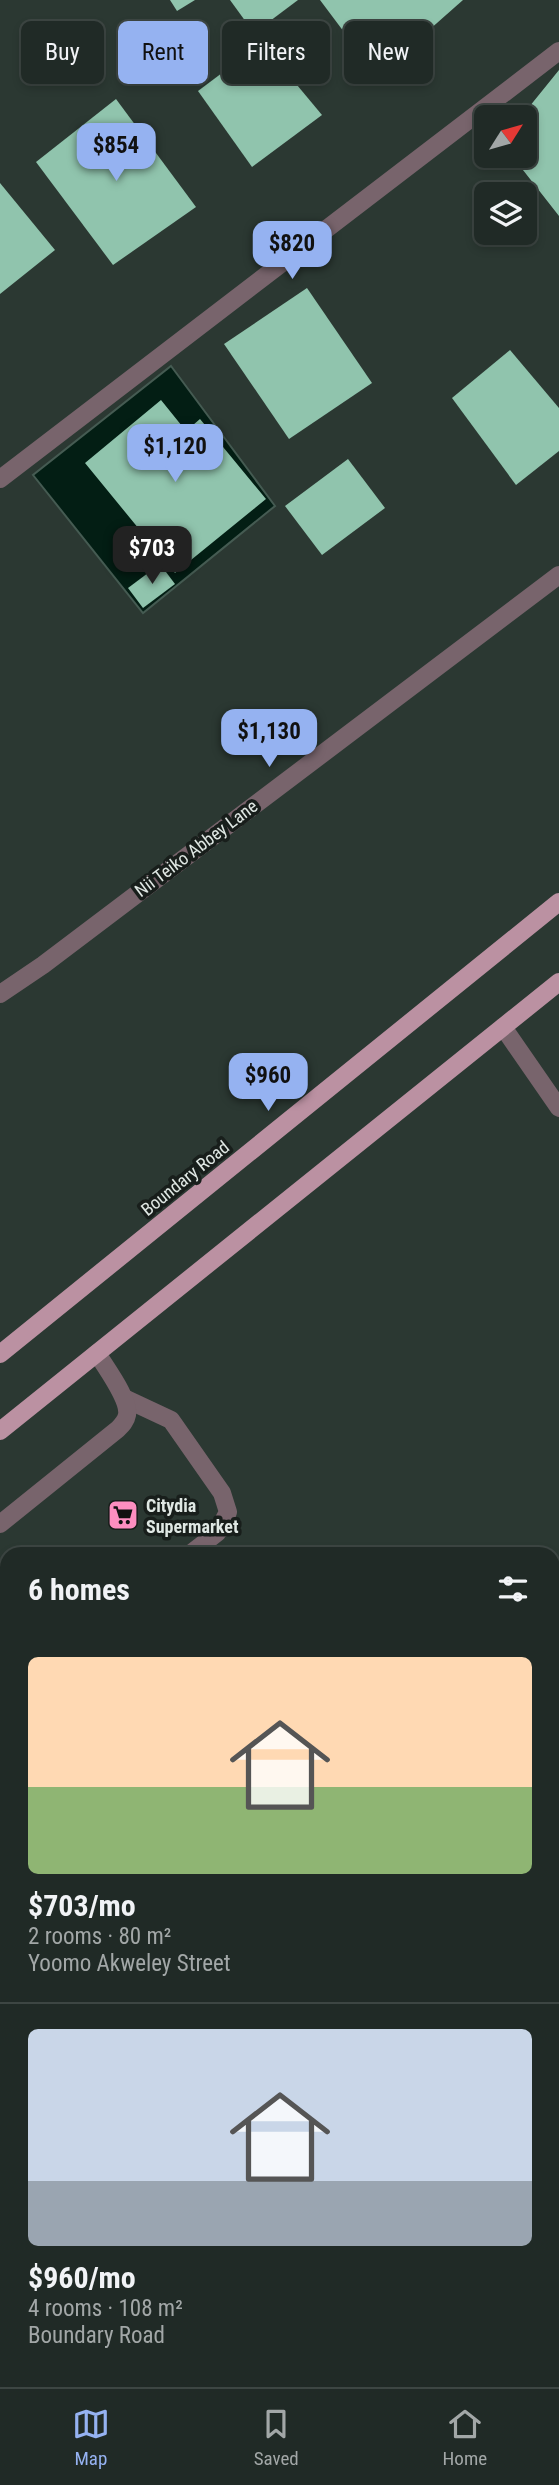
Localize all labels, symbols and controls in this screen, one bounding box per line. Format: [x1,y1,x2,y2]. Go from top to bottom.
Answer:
chip: Buy [21,21,104,84]
chip: Rent [118,21,208,84]
chip: Filters [222,21,330,84]
chip: New [344,21,433,84]
north arrow [474,105,537,168]
map controls [474,105,537,245]
pin: $854 [75,124,157,183]
text: $854 [93,132,139,159]
button: layers [474,182,537,245]
pin: $820 [251,222,333,281]
text: $820 [269,230,315,257]
pin: $1,120 [118,424,232,484]
text: $1,120 [143,433,207,460]
pin: $703 [111,526,193,586]
text: $703 [129,535,175,562]
pin: $1,130 [212,710,326,769]
text: $1,130 [237,718,301,745]
street label: Nii Teiko Abbey Lane [131,795,261,901]
pin: $960 [227,1054,309,1113]
text: $960 [245,1062,291,1089]
street label: Boundary Road [137,1136,233,1220]
place label: Citydia Supermarket [146,1495,239,1537]
supermarket icon: Citydia Supermarket [106,1498,140,1532]
icon: filters [494,1570,532,1608]
text: 6 homes [28,1572,130,1607]
icon: home [217,1702,343,1828]
text: $703/mo [28,1888,136,1923]
text: 2 rooms · 80 m² [28,1923,171,1950]
text: Yoomo Akweley Street [28,1950,231,1977]
icon: home [217,2074,343,2200]
text: $960/mo [28,2260,136,2295]
text: 4 rooms · 108 m² [28,2295,183,2322]
text: Boundary Road [28,2322,165,2349]
tab: Map [72,2405,110,2470]
tab: Saved [254,2405,299,2470]
tab: Home [443,2405,487,2470]

